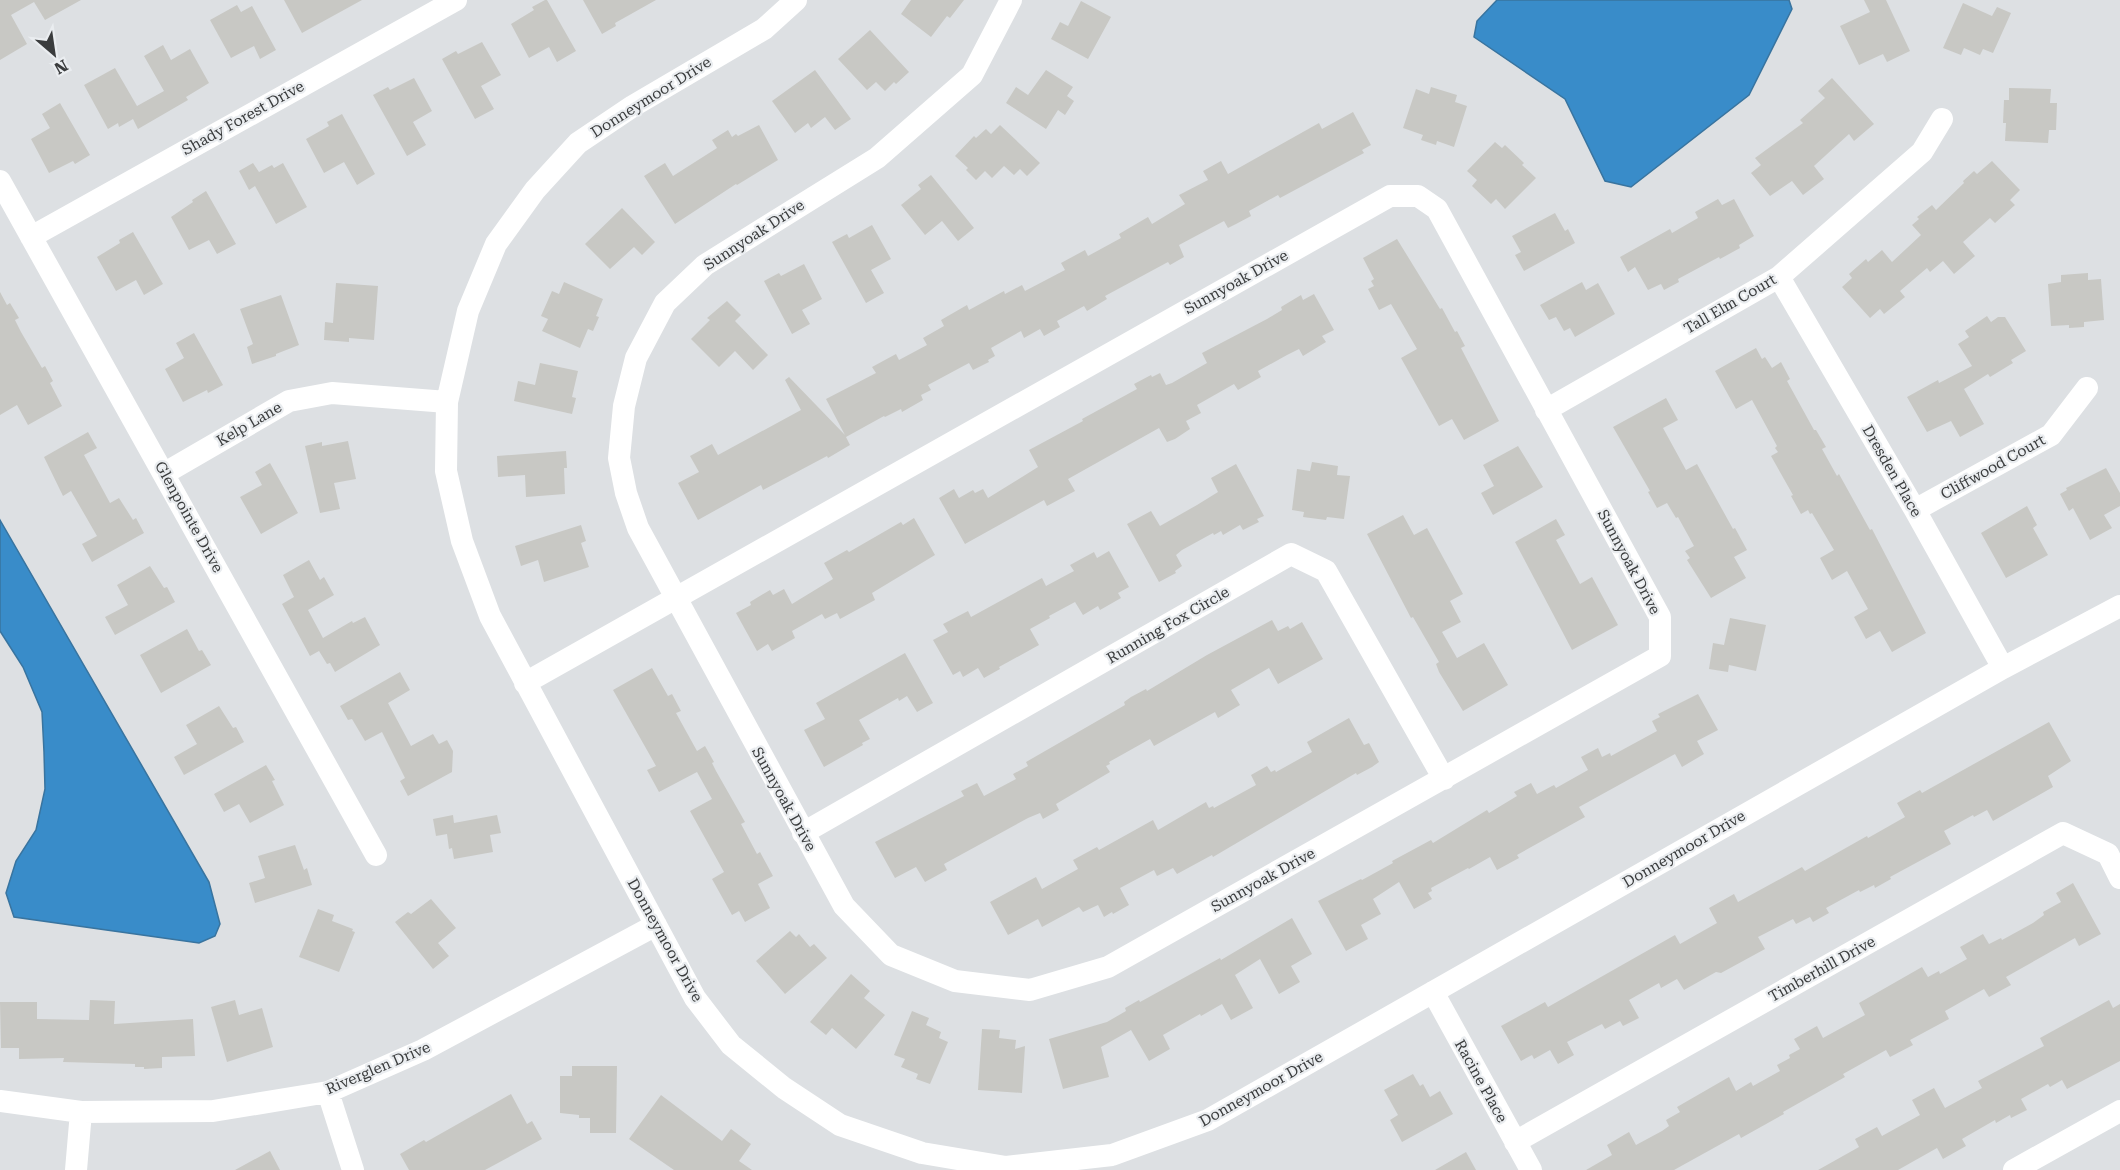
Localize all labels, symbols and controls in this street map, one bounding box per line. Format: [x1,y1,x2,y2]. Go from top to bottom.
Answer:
north arrow [24,24,84,84]
street label: Donneymoor Drive [588,53,714,141]
text: N [51,55,71,78]
street label: Shady Forest Drive [179,77,307,159]
street label: Sunnyoak Drive [700,196,808,274]
street label: Sunnyoak Drive [1181,246,1291,318]
street label: Tall Elm Court [1681,270,1780,338]
street label: Kelp Lane [213,398,285,450]
street label: Dresden Place [1858,422,1926,520]
street label: Cliffwood Court [1938,431,2049,503]
street label: Glenpointe Drive [151,458,227,576]
street label: Sunnyoak Drive [1594,507,1664,617]
street label: Running Fox Circle [1104,583,1232,667]
street label: Sunnyoak Drive [748,744,820,854]
street label: Donneymoor Drive [1620,807,1748,891]
street label: Sunnyoak Drive [1208,844,1318,916]
street label: Donneymoor Drive [624,875,706,1005]
street label: Timberhill Drive [1766,932,1878,1006]
street label: Racine Place [1451,1036,1511,1126]
street label: Riverglen Drive [323,1038,433,1098]
street label: Donneymoor Drive [1196,1048,1326,1130]

